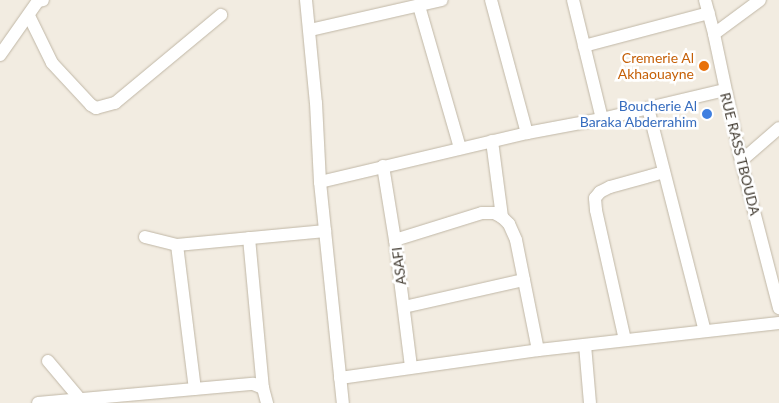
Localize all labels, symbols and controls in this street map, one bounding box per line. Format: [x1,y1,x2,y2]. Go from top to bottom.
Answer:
place label: Cremerie Al Akhaouayne [618,50,694,82]
marker: Cremerie Al Akhaouayne [698,60,710,72]
street label: RUE RASS TBOUDA [717,91,763,217]
place label: Boucherie Al Baraka Abderrahim [579,98,697,130]
marker: Boucherie Al Baraka Abderrahim [701,108,713,120]
street label: ASAFI [388,246,410,286]

